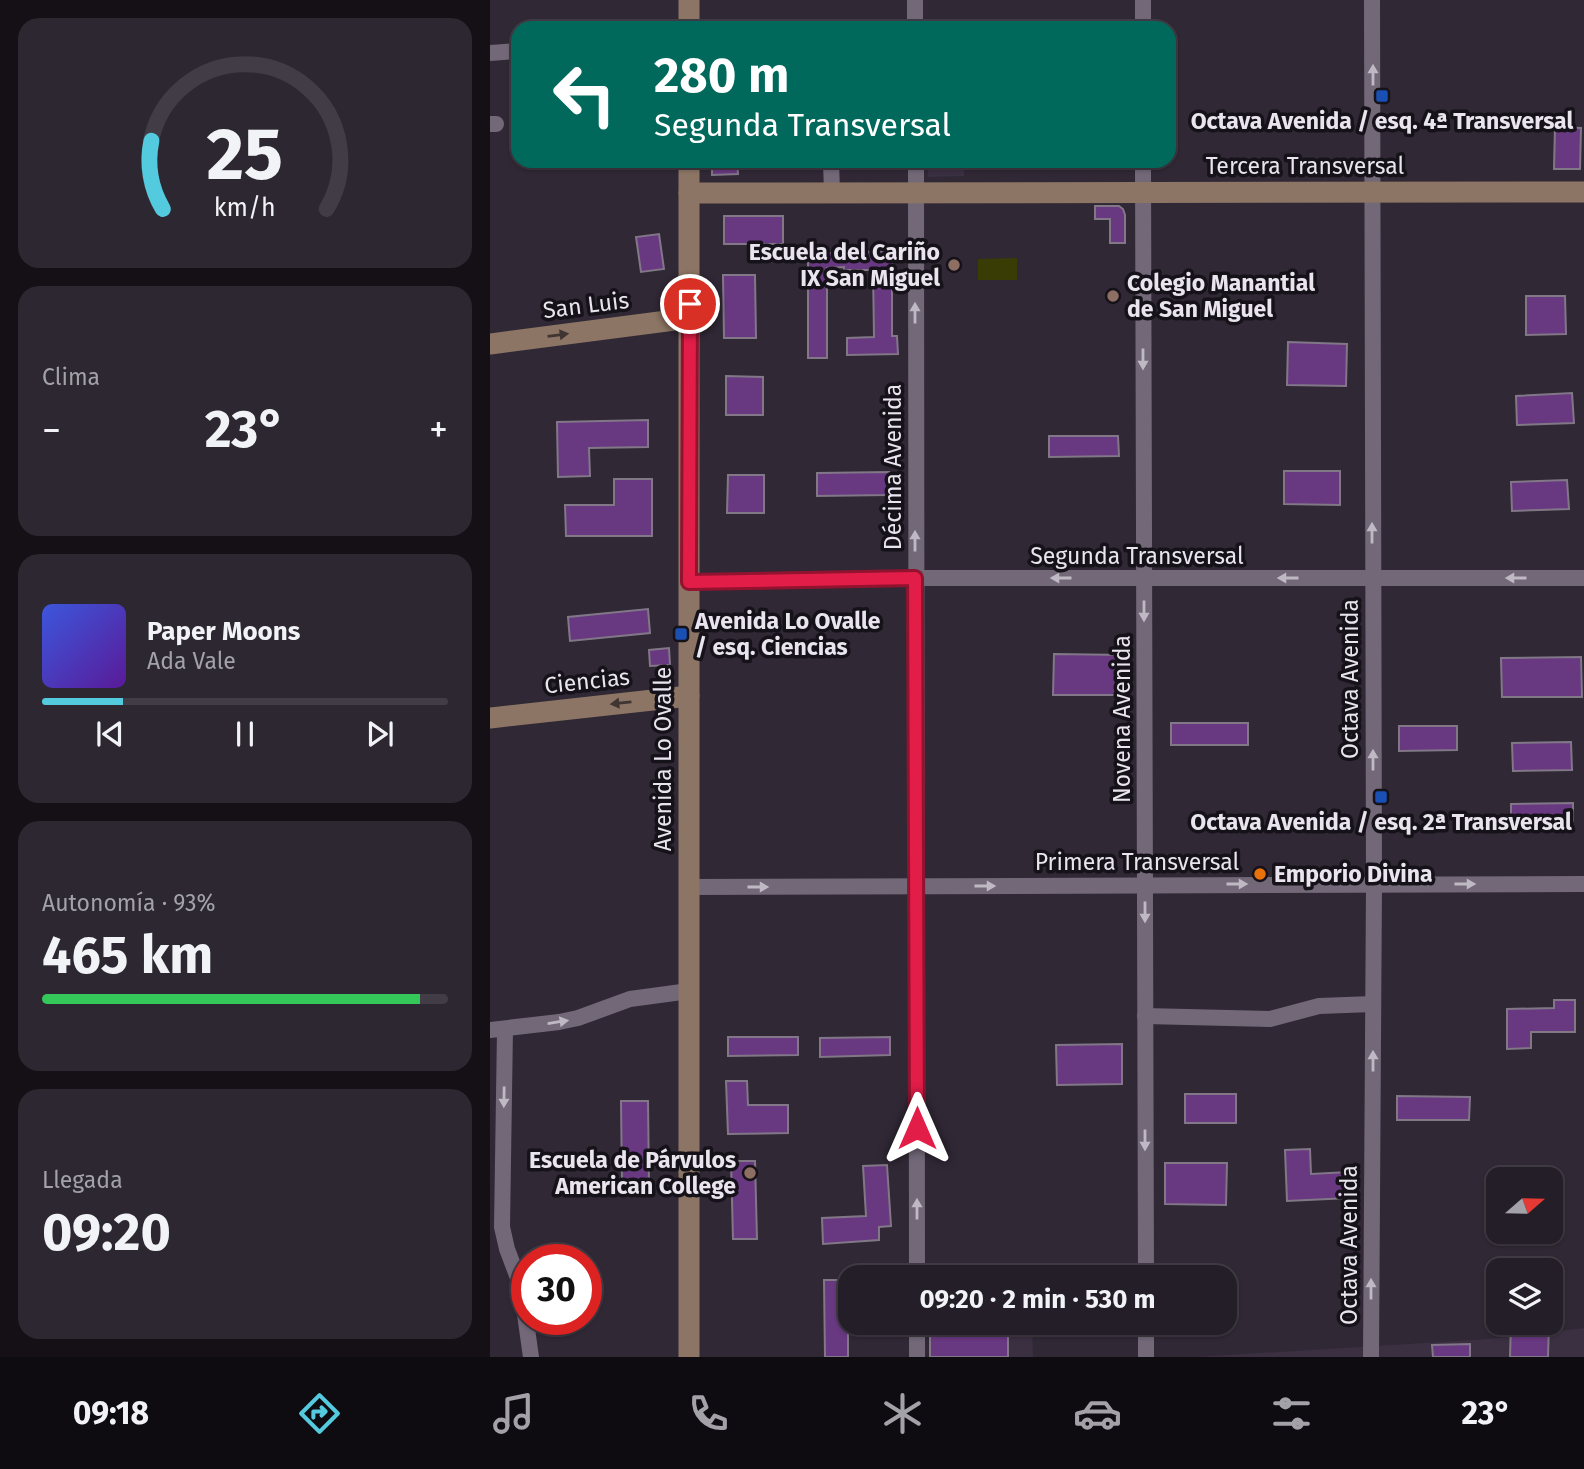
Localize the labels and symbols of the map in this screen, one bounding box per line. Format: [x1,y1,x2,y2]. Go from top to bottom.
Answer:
one-way arrow [1367,63,1379,85]
marker: Octava Avenida / esq. 4ª Transversal [1374,88,1390,104]
place label: Octava Avenida / esq. 4ª Transversal [1191,107,1573,135]
street label: Tercera Transversal [1206,152,1405,180]
place label: Escuela del Cariño IX San Miguel [749,238,940,292]
marker: Escuela del Cariño IX San Miguel [946,257,962,273]
place label: Colegio Manantial de San Miguel [1127,269,1315,323]
pin [660,274,720,334]
street label: San Luis [541,286,631,324]
marker: Colegio Manantial de San Miguel [1105,288,1121,304]
one-way arrow [910,302,921,324]
one-way arrow [547,330,569,341]
one-way arrow [1137,348,1149,370]
street label: Décima Avenida [879,384,907,550]
one-way arrow [1366,522,1378,544]
one-way arrow [909,530,921,552]
street label: Segunda Transversal [1030,542,1244,570]
one-way arrow [1050,572,1072,584]
one-way arrow [1277,572,1299,584]
one-way arrow [1505,572,1527,584]
street label: Octava Avenida [1336,599,1364,759]
one-way arrow [1138,600,1150,622]
place label: Avenida Lo Ovalle / esq. Ciencias [694,607,881,661]
marker: Avenida Lo Ovalle / esq. Ciencias [673,626,689,642]
street label: Novena Avenida [1108,635,1136,803]
street label: Ciencias [543,663,631,699]
street label: Avenida Lo Ovalle [649,667,677,851]
one-way arrow [610,698,632,709]
one-way arrow [1367,749,1379,771]
marker: Octava Avenida / esq. 2ª Transversal [1373,789,1389,805]
place label: Octava Avenida / esq. 2ª Transversal [1190,808,1572,836]
street label: Primera Transversal [1035,848,1240,876]
place label: Emporio Divina [1274,860,1433,888]
marker: Emporio Divina [1252,866,1268,882]
one-way arrow [1226,878,1248,890]
one-way arrow [1454,878,1476,890]
one-way arrow [974,880,996,892]
one-way arrow [747,881,769,893]
one-way arrow [1139,901,1151,923]
one-way arrow [547,1016,569,1027]
one-way arrow [1367,1050,1379,1072]
one-way arrow [498,1086,510,1108]
position arrow [880,1091,954,1165]
one-way arrow [1139,1129,1151,1151]
place label: Escuela de Párvulos American College [529,1146,736,1200]
marker: Escuela de Párvulos American College [742,1165,758,1181]
street label: Octava Avenida [1335,1165,1363,1325]
north arrow [1486,1167,1563,1244]
one-way arrow [911,1198,923,1220]
speed limit sign: 30 [511,1244,602,1335]
one-way arrow [1365,1278,1377,1300]

